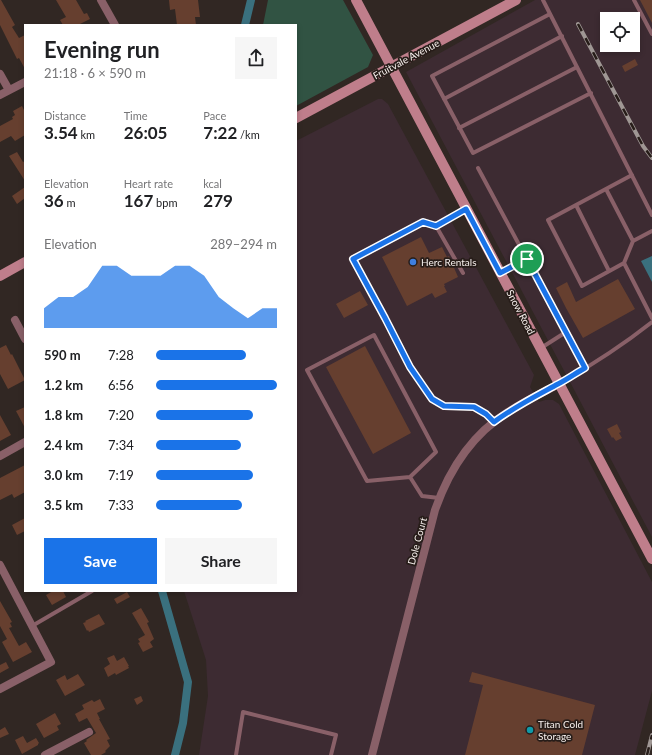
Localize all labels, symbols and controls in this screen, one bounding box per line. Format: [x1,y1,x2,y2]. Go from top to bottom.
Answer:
map controls [600,12,640,52]
button: locate [600,12,640,52]
text: Evening run [44,36,160,63]
street label: Fruitvale Avenue [371,36,441,82]
button: share [235,37,277,79]
text: 21:18 · 6 × 590 m [44,65,146,81]
text: Distance [44,109,86,122]
text: Time [124,109,148,122]
text: Pace [203,109,226,122]
text: 3.54 [44,122,78,143]
text: 26:05 [124,122,167,143]
text: 7:22 [203,122,237,143]
text: km [78,128,95,141]
text: /km [237,128,260,141]
text: Elevation [44,177,89,190]
text: Heart rate [124,177,173,190]
text: kcal [203,177,222,190]
text: 36 [44,190,64,211]
text: 167 [124,190,153,211]
text: 279 [203,190,233,211]
text: m [64,196,76,209]
text: bpm [153,196,177,209]
text: Elevation [44,236,97,252]
text: 289–294 m [210,236,277,252]
pin [510,242,544,276]
icon: arrive [516,248,538,270]
place label: Herc Rentals [421,256,477,268]
marker: Herc Rentals [408,257,418,267]
street label: Snow Road [504,288,538,336]
text: 590 m [44,347,81,363]
text: 7:28 [108,347,134,363]
text: 1.2 km [44,377,83,393]
text: 6:56 [108,377,134,393]
text: 1.8 km [44,407,83,423]
text: 7:20 [108,407,134,423]
text: 2.4 km [44,437,83,453]
text: 7:34 [108,437,134,453]
text: 3.0 km [44,467,83,483]
text: 7:19 [108,467,134,483]
text: 3.5 km [44,497,83,513]
text: 7:33 [108,497,134,513]
street label: Dole Court [405,516,429,566]
button: Save [44,538,157,584]
button: Share [165,538,277,584]
place label: Titan Cold Storage [538,718,583,742]
marker: Titan Cold Storage [525,725,535,735]

